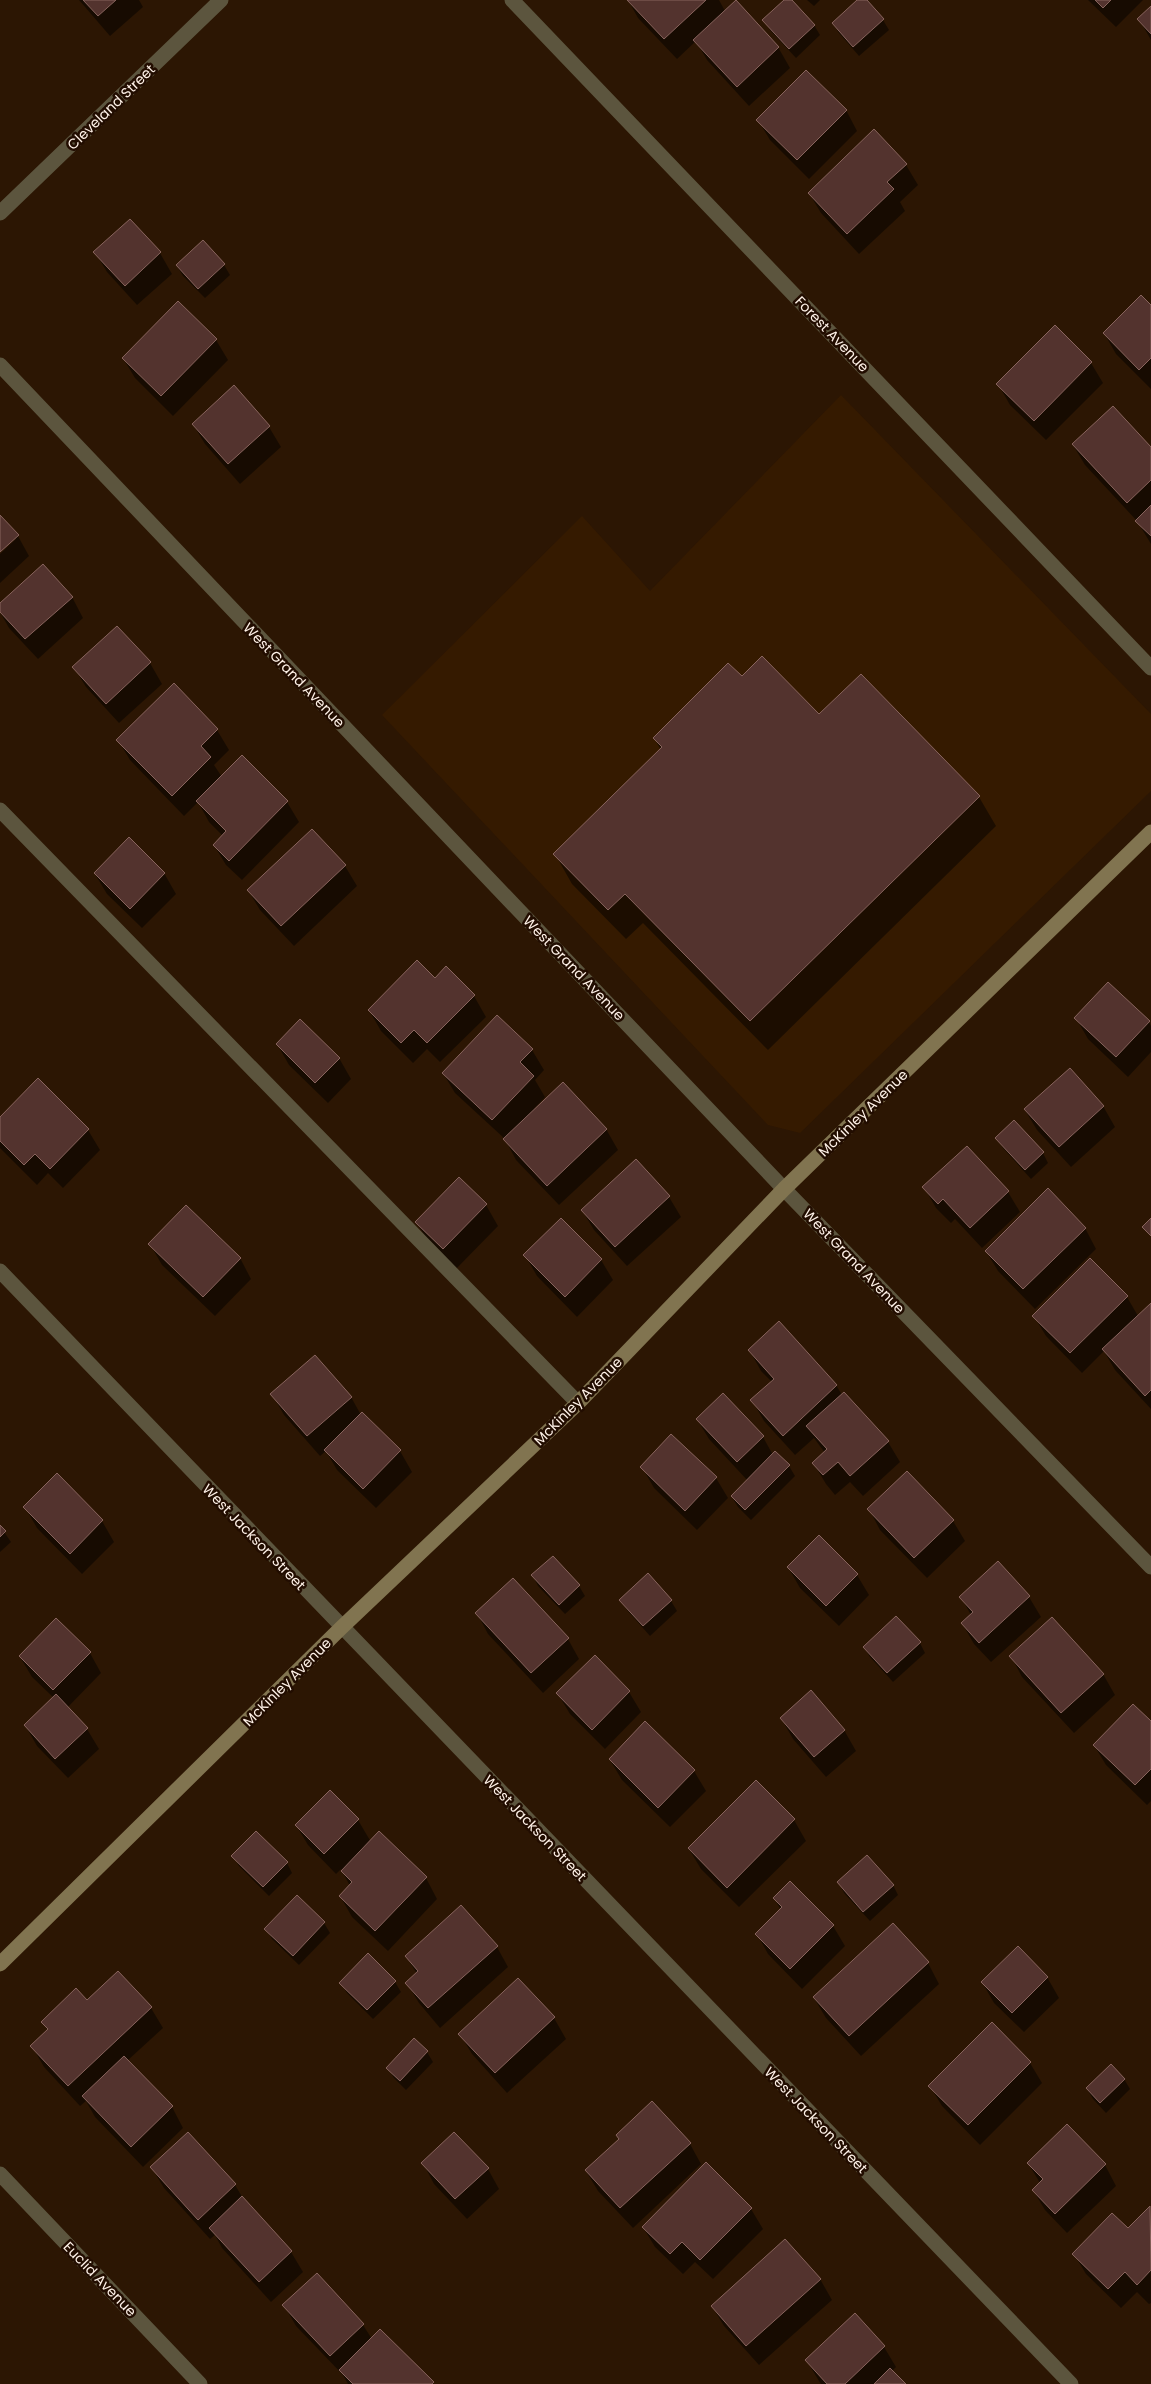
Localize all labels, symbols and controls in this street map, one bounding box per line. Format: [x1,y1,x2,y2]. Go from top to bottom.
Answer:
street label: Cleveland Street [63,60,159,154]
street label: Forest Avenue [791,292,874,377]
street label: West Grand Avenue [239,618,350,732]
street label: West Grand Avenue [519,911,630,1025]
street label: McKinley Avenue [814,1065,912,1161]
street label: West Grand Avenue [799,1204,910,1318]
street label: McKinley Avenue [529,1352,627,1450]
street label: West Jackson Street [198,1479,310,1595]
street label: McKinley Avenue [238,1633,336,1731]
street label: West Jackson Street [479,1770,591,1886]
street label: West Jackson Street [760,2062,872,2178]
street label: Euclid Avenue [59,2237,141,2321]

